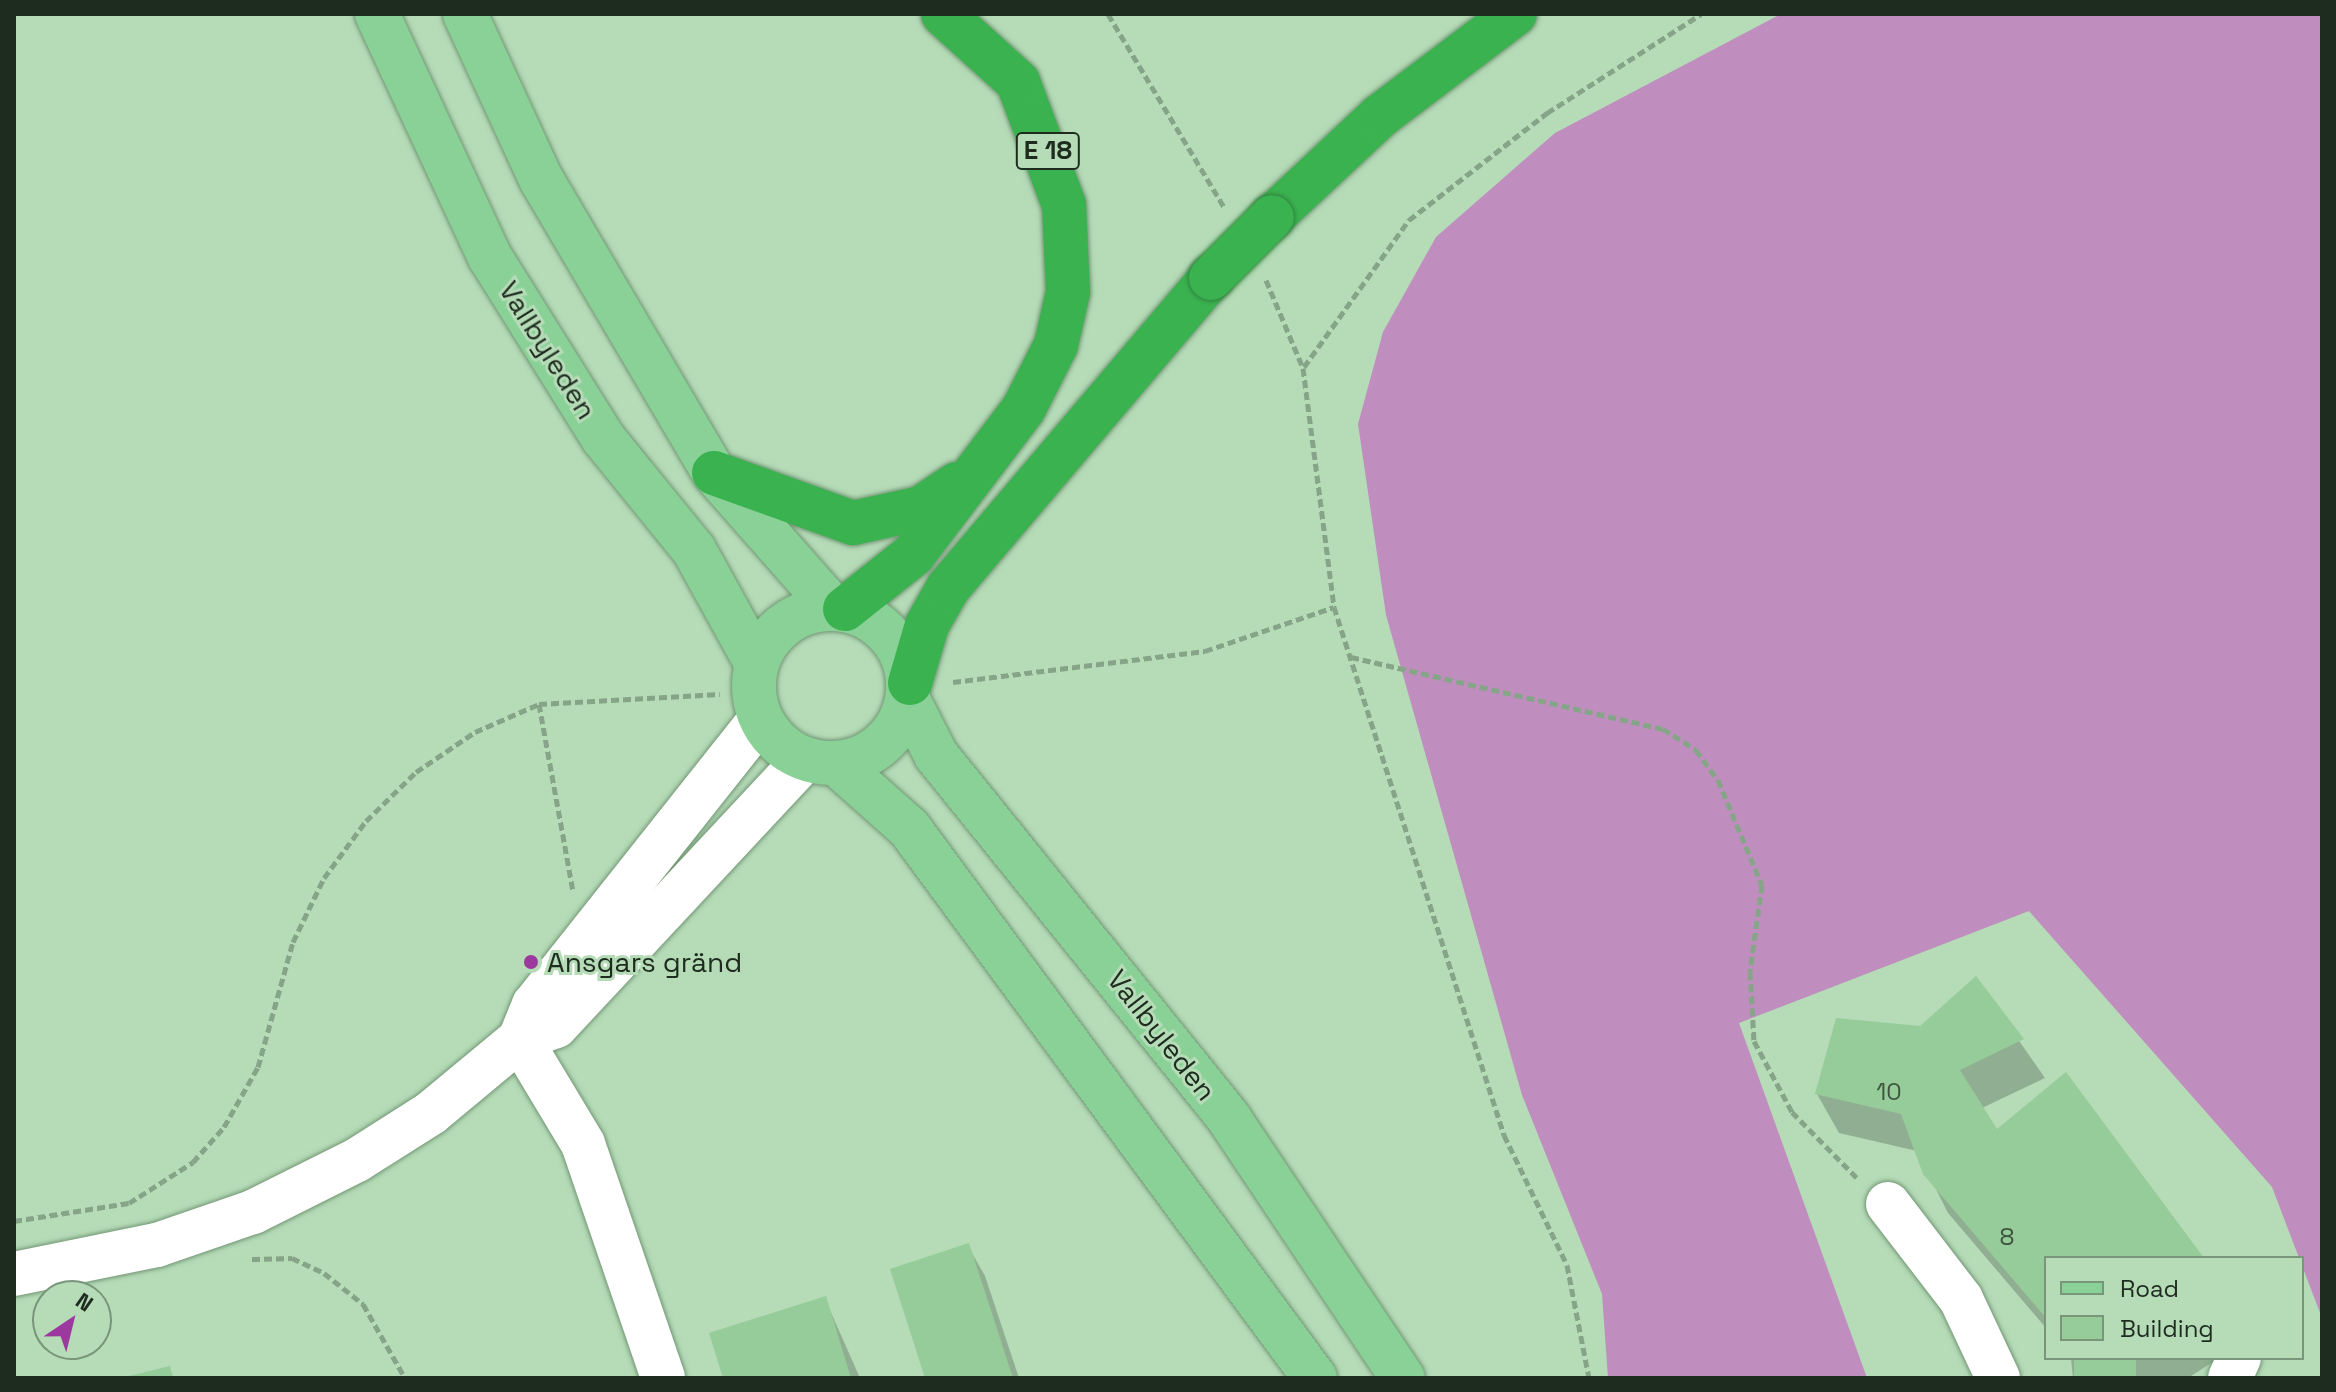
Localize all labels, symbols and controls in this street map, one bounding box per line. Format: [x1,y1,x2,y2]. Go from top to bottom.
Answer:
road number: E 18 [1014,129,1082,173]
street label: Vallbyleden [492,275,604,425]
place label: Ansgars gränd [547,945,742,979]
marker: Ansgars gränd [522,953,540,971]
street label: Vallbyleden [1101,963,1223,1107]
house number: 10 [1876,1078,1902,1106]
house number: 8 [2000,1223,2014,1251]
legend [2044,1256,2304,1360]
text: Road [2120,1273,2179,1304]
north arrow [32,1280,112,1360]
text: N [71,1286,99,1318]
text: Building [2120,1313,2214,1344]

